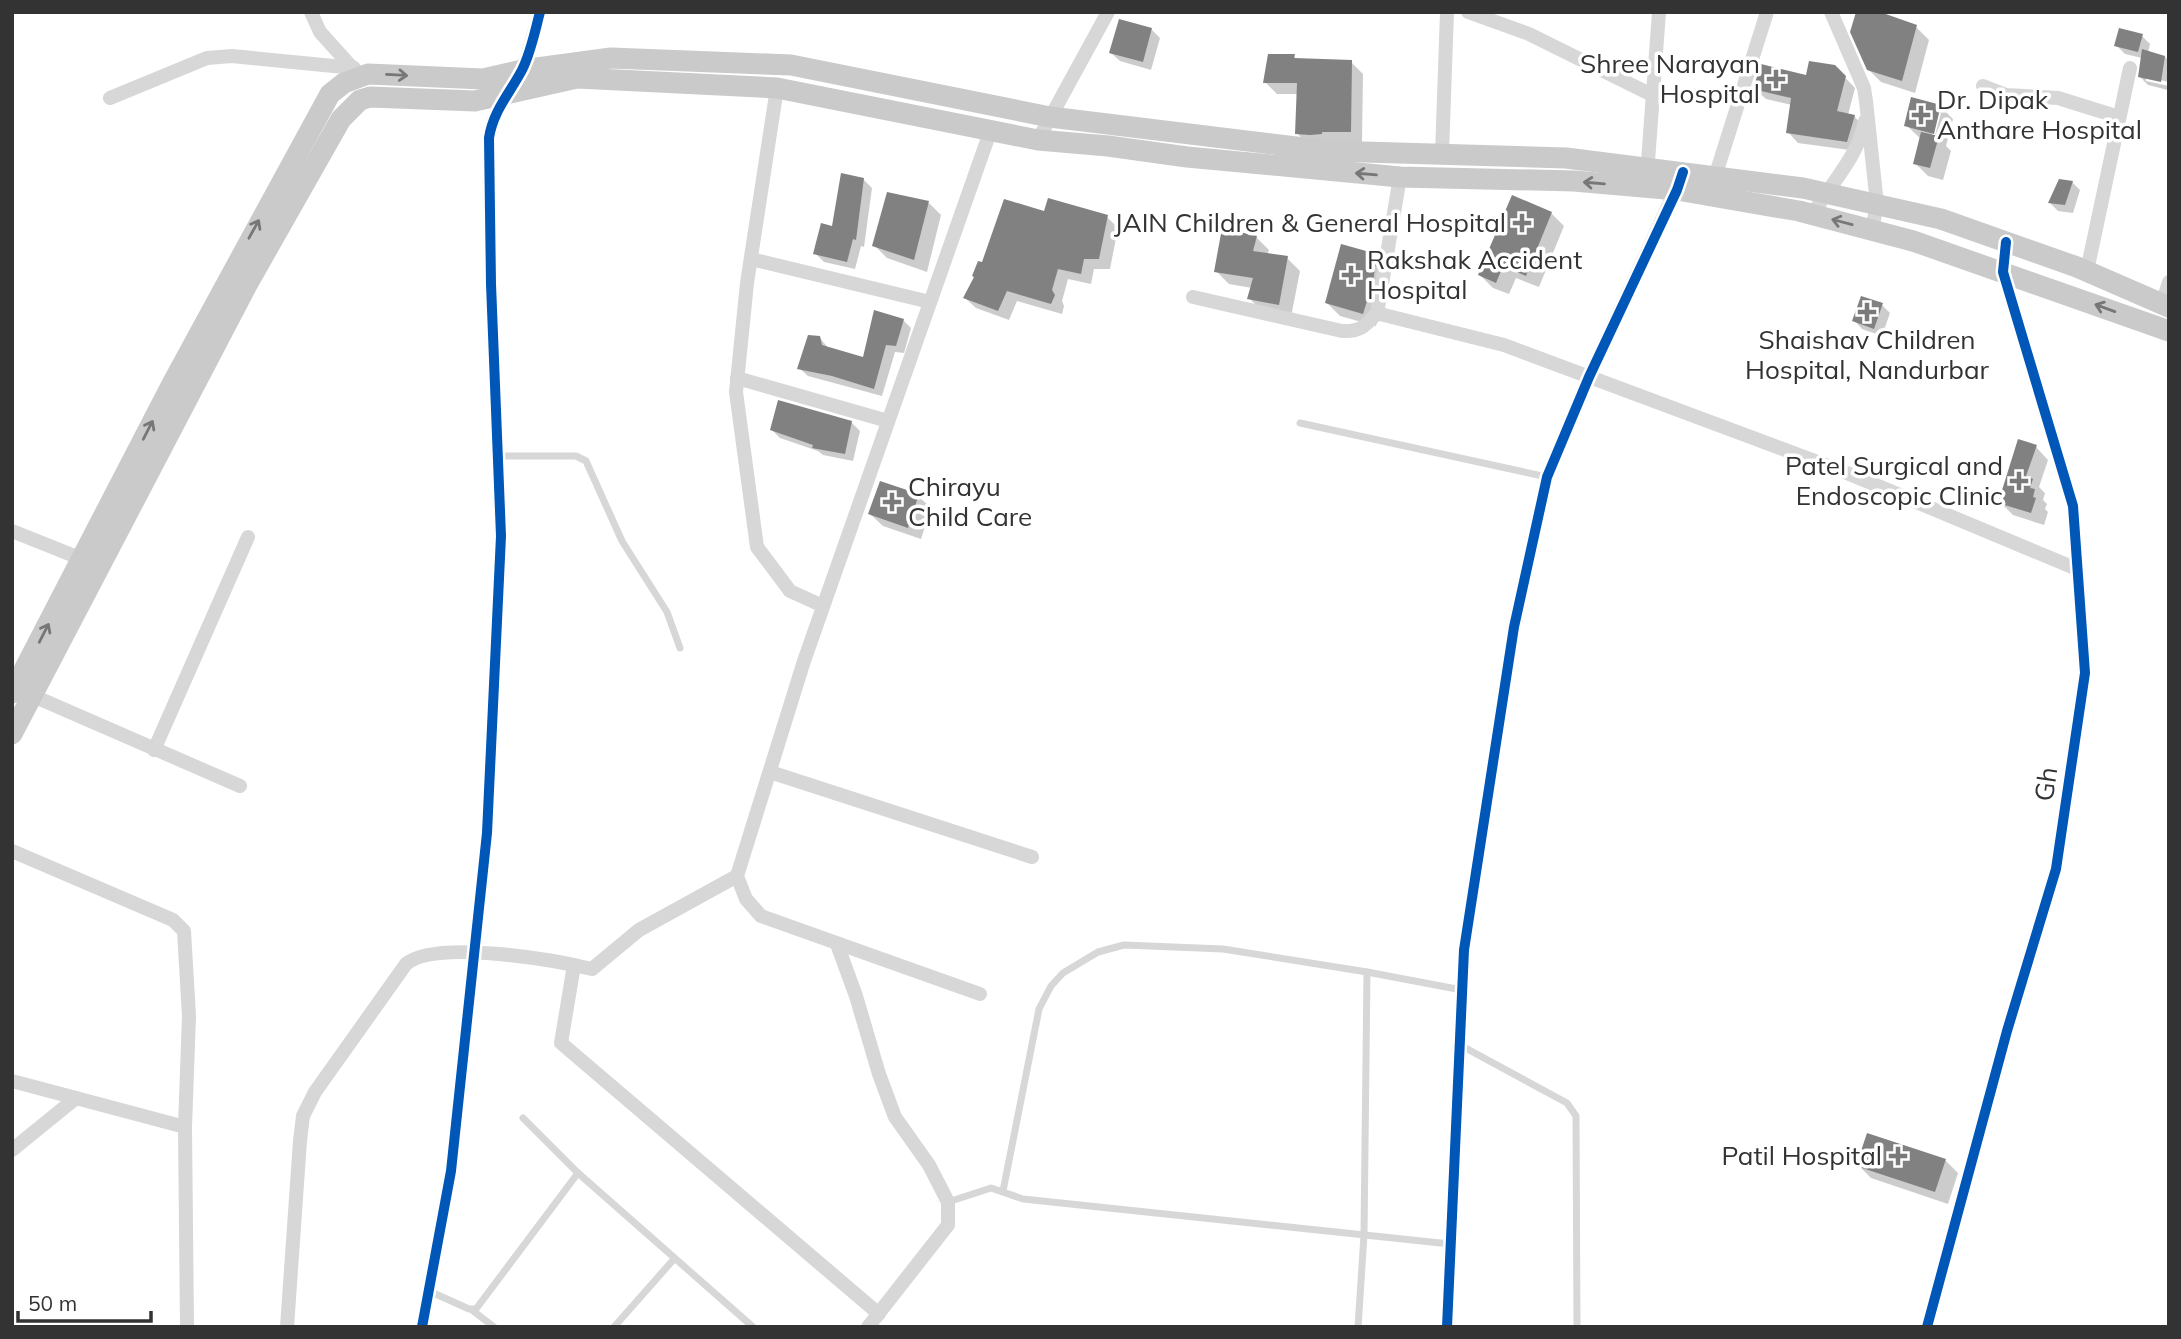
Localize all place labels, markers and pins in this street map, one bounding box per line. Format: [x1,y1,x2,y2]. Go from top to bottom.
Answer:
place label: Shree Narayan Hospital [1580,47,1760,110]
marker: Shree Narayan Hospital [1766,69,1786,89]
place label: Dr. Dipak Anthare Hospital [1937,83,2142,146]
marker: Dr. Dipak Anthare Hospital [1911,105,1931,125]
place label: JAIN Children & General Hospital [1114,206,1506,239]
marker: JAIN Children & General Hospital [1512,213,1532,233]
place label: Rakshak Accident Hospital [1367,243,1582,306]
marker: Rakshak Accident Hospital [1341,265,1361,285]
marker: Shaishav Children Hospital, Nandurbar [1857,302,1877,322]
place label: Shaishav Children Hospital, Nandurbar [1745,323,1990,386]
place label: Patel Surgical and Endoscopic Clinic [1785,449,2003,512]
place label: Chirayu Child Care [908,470,1032,533]
marker: Patel Surgical and Endoscopic Clinic [2009,471,2029,491]
marker: Chirayu Child Care [882,492,902,512]
place label: Patil Hospital [1722,1139,1882,1172]
marker: Patil Hospital [1888,1146,1908,1166]

